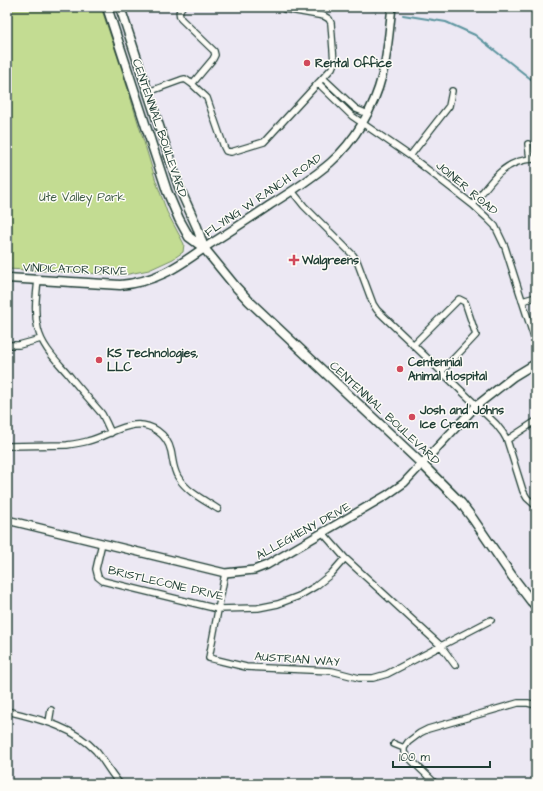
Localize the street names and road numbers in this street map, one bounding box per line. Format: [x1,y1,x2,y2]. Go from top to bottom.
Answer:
street label: CENTENNIAL BOULEVARD [128,57,191,200]
street label: FLYING W RANCH ROAD [201,150,325,241]
street label: JOINER ROAD [432,157,502,220]
street label: VINDICATOR DRIVE [23,259,127,280]
street label: CENTENNIAL BOULEVARD [326,357,444,469]
street label: ALLEGHENY DRIVE [253,498,354,564]
street label: BRISTLECONE DRIVE [106,562,225,605]
street label: AUSTRIAN WAY [254,648,341,671]

